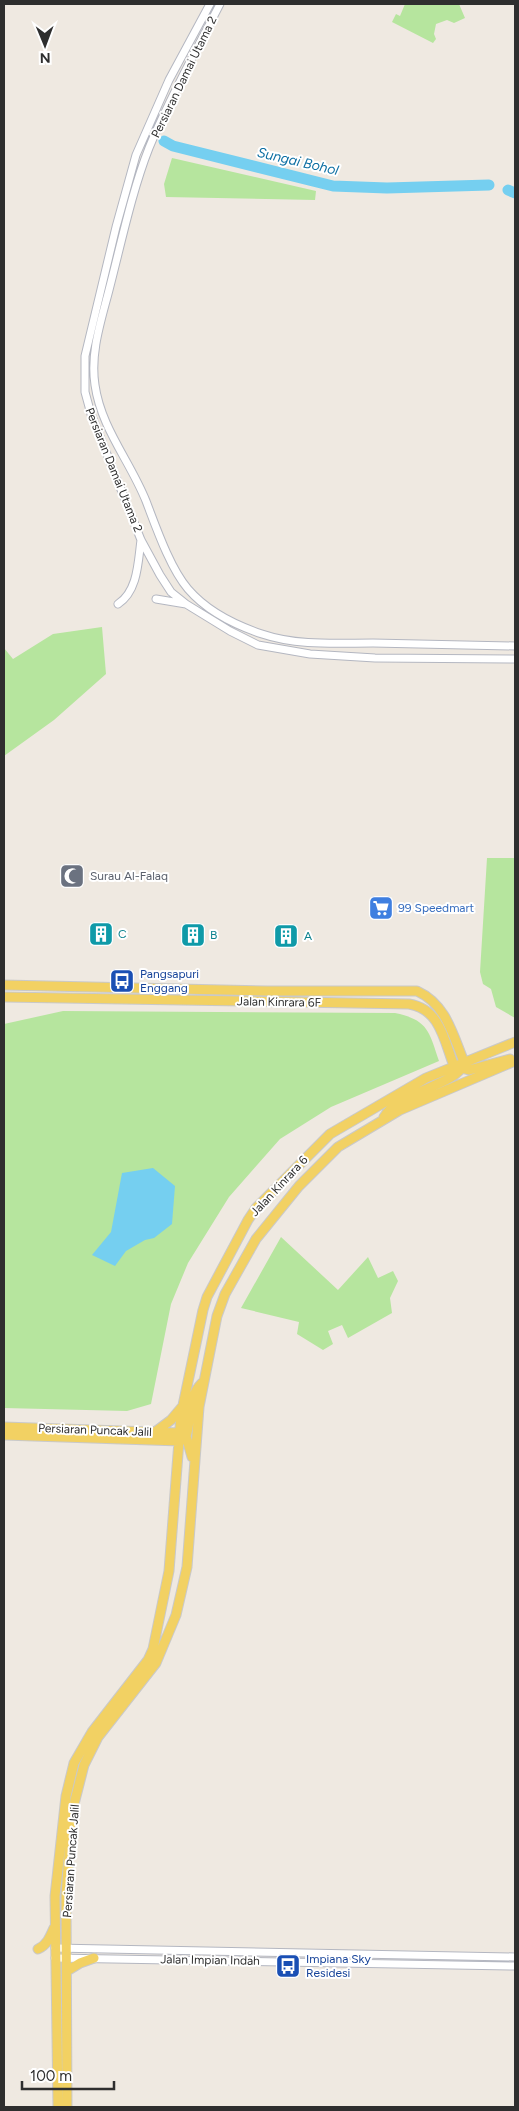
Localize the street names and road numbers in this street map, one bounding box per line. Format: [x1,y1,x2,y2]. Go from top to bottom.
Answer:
street label: Persiaran Damai Utama 2 [148,14,220,140]
street label: Persiaran Damai Utama 2 [83,406,145,534]
street label: Jalan Kinrara 6F [237,994,322,1010]
street label: Jalan Kinrara 6 [247,1153,311,1219]
street label: Persiaran Puncak Jalil [38,1421,152,1439]
street label: Persiaran Puncak Jalil [60,1804,82,1918]
street label: Jalan Impian Indah [160,1952,260,1968]

